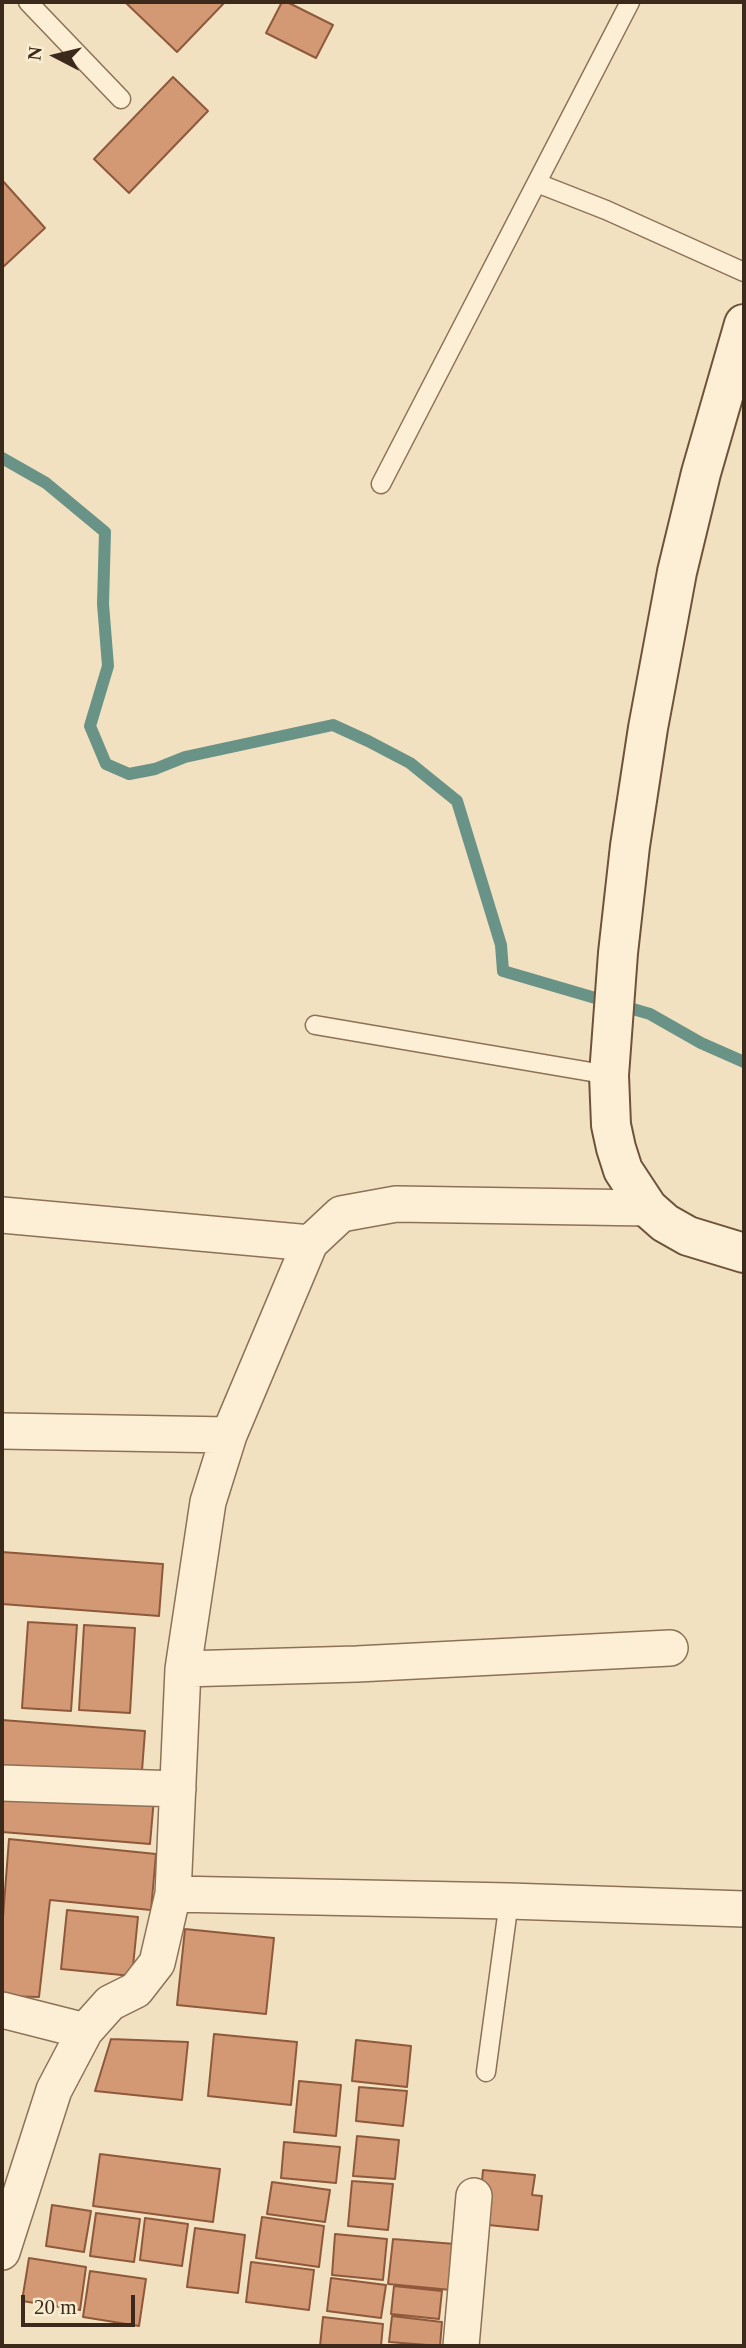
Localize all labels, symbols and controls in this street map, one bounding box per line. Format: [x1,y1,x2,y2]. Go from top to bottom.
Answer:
north arrow [21,21,91,91]
text: N [23,45,46,61]
scale bar [24,2282,138,2326]
text: 20 m [34,2295,77,2319]

